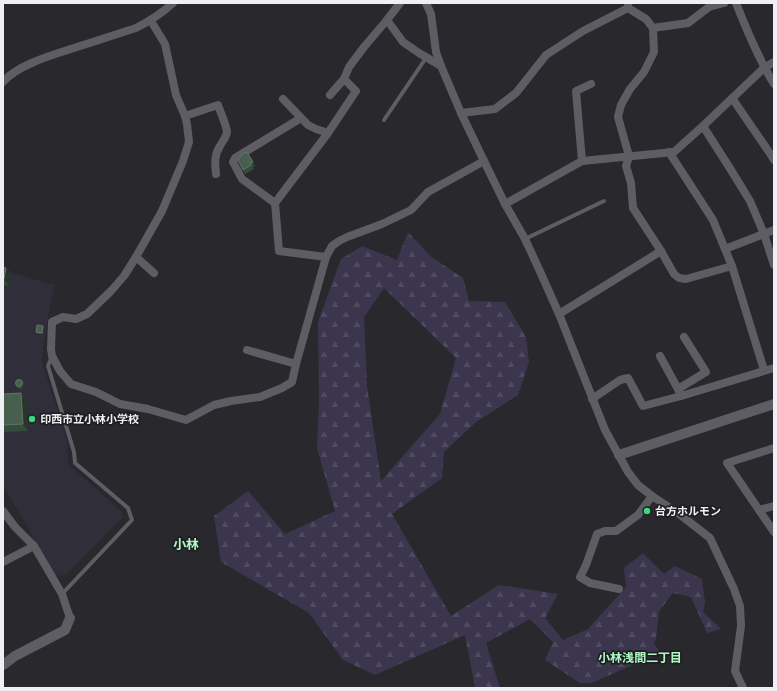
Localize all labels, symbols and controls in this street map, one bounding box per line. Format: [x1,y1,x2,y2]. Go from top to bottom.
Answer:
place label: 印西市立小林小学校 [40,412,139,426]
marker: 印西市立小林小学校 [27,414,37,424]
place label: 台方ホルモン [655,504,721,518]
marker: 台方ホルモン [642,506,652,516]
district label: 小林 [173,536,199,553]
district label: 小林浅間二丁目 [598,650,682,665]

